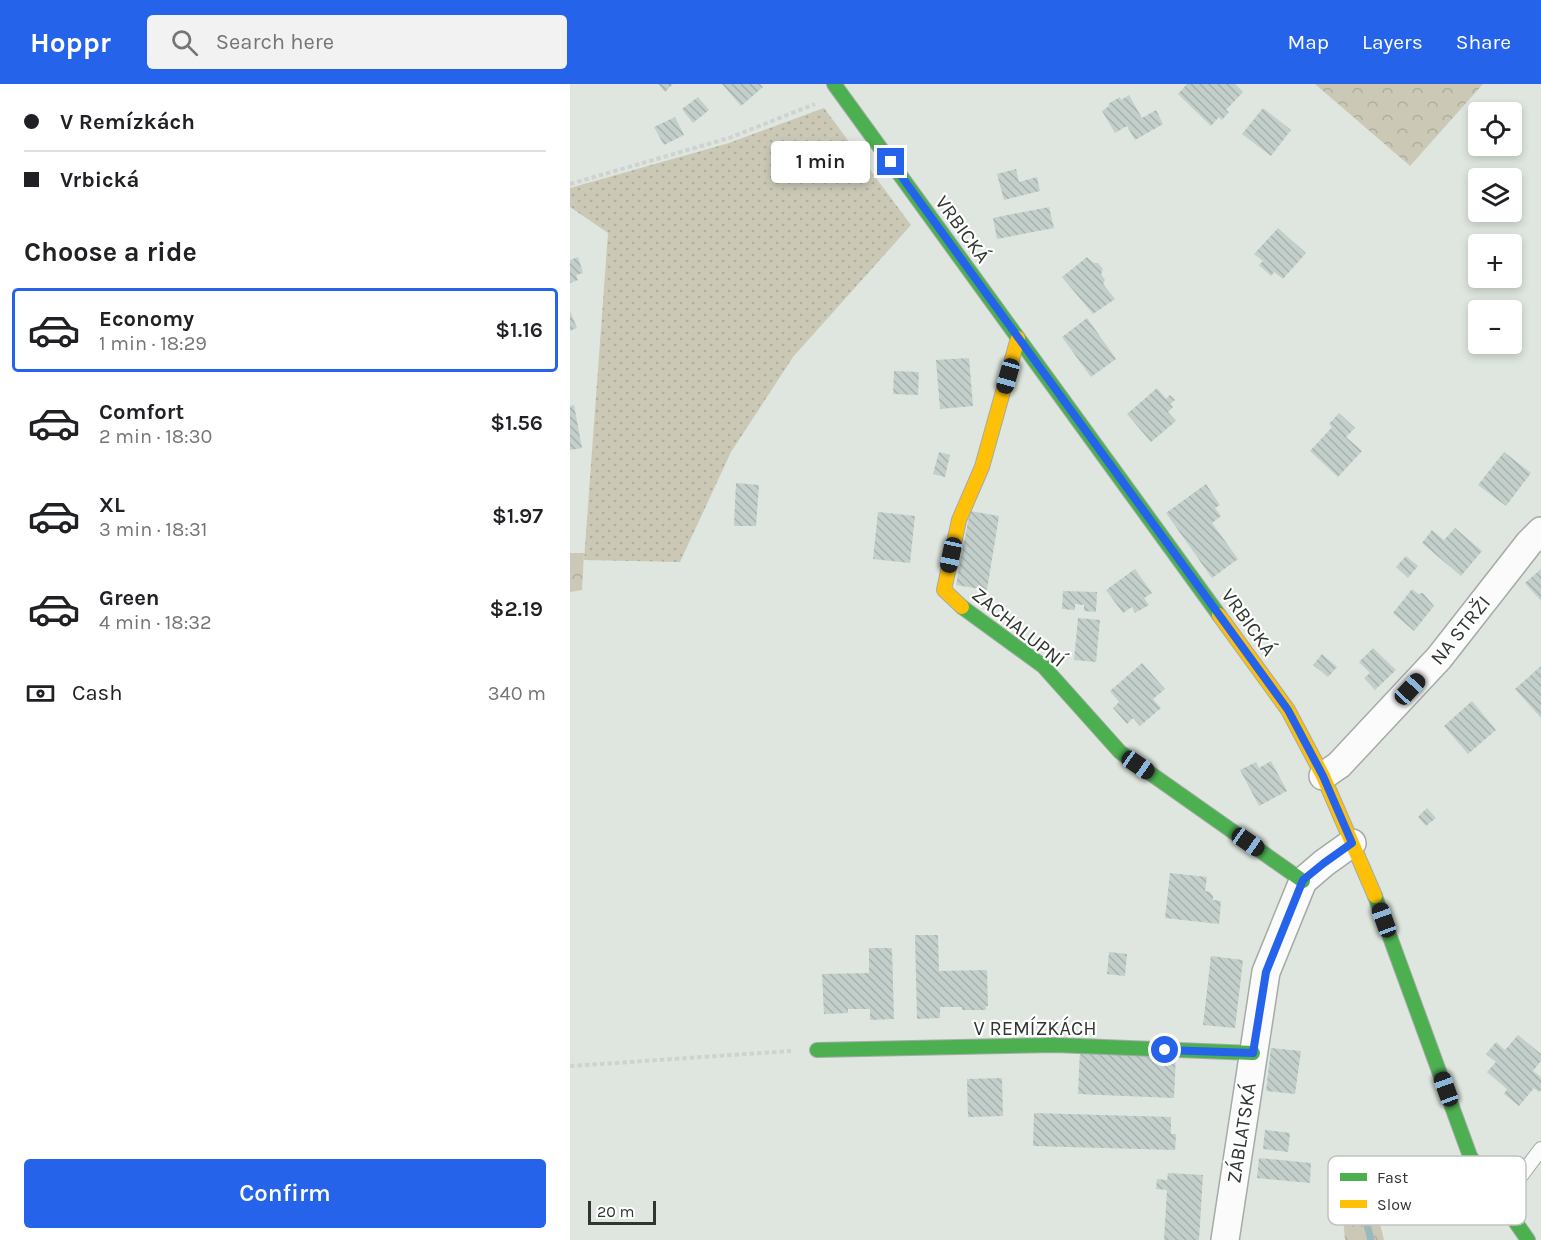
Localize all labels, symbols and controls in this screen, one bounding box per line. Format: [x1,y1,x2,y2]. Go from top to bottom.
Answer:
search box [147,15,567,69]
text: Hoppr [30,26,111,59]
icon: search [168,26,201,59]
text: Search here [216,29,334,55]
text: Map [1287,30,1329,54]
text: Layers [1362,30,1423,54]
text: Share [1456,30,1511,54]
map controls [1468,102,1522,354]
button: locate [1468,102,1522,156]
text: V Remízkách [60,109,195,135]
callout: 1 min [771,141,870,183]
route end [877,148,904,175]
text: 1 min [796,150,845,173]
text: Vrbická [60,167,139,193]
button: layers [1468,168,1522,222]
street label: VRBICKÁ [931,191,995,267]
button: + [1468,234,1522,288]
text: Choose a ride [24,236,197,268]
button: − [1468,300,1522,354]
icon: car [27,303,81,357]
text: Economy [99,306,194,332]
text: $1.16 [495,317,543,343]
text: 1 min · 18:29 [99,332,207,355]
car [994,356,1022,396]
icon: car [27,396,81,450]
text: Comfort [99,399,184,425]
text: $1.56 [490,410,543,436]
text: 2 min · 18:30 [99,425,212,448]
icon: car [27,489,81,543]
text: XL [99,492,125,518]
text: $1.97 [492,503,543,529]
text: 3 min · 18:31 [99,518,207,541]
car [938,536,964,574]
icon: car [27,582,81,636]
street label: ZACHALUPNÍ [967,582,1071,672]
street label: VRBICKÁ [1217,584,1281,660]
text: Green [99,585,160,611]
street label: NA STRŽI [1425,591,1495,669]
text: $2.19 [490,596,543,622]
text: 4 min · 18:32 [99,611,212,634]
car [1391,670,1429,708]
icon: cash [24,677,57,710]
text: Cash [72,680,122,706]
text: 340 m [488,682,546,705]
car [1118,747,1158,783]
car [1228,824,1268,860]
car [1369,900,1399,940]
street label: V REMÍZKÁCH [973,1016,1097,1040]
route start [1151,1036,1178,1063]
car [1431,1069,1461,1109]
street label: ZÁBLATSKÁ [1221,1081,1261,1185]
legend [1328,1156,1526,1225]
button: Confirm [24,1159,546,1228]
text: Fast [1377,1168,1408,1187]
text: Slow [1377,1195,1412,1214]
scale bar [588,1198,656,1226]
text: 20 m [597,1202,635,1221]

